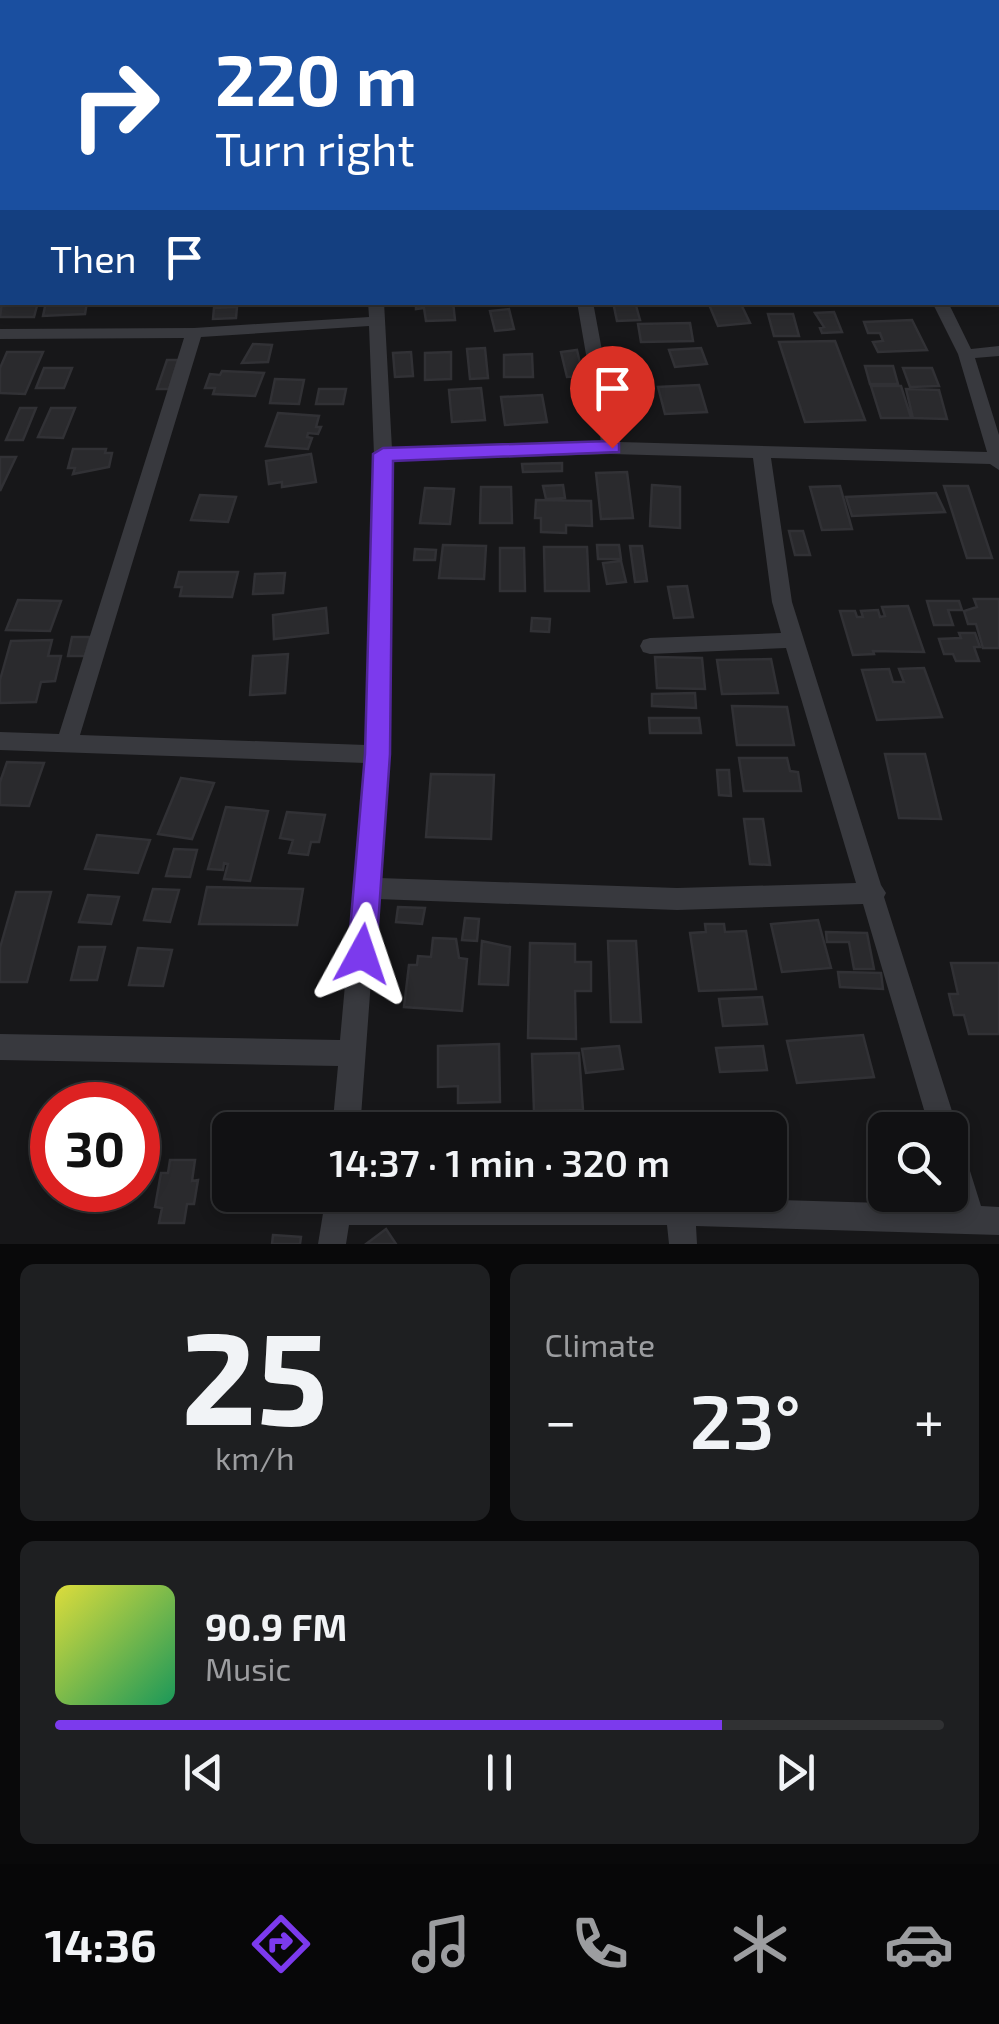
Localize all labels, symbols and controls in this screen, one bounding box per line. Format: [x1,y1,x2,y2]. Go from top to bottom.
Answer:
text: 220 m [215,36,417,120]
icon: right [50,40,180,170]
text: Turn right [215,121,415,175]
icon: arrive [157,230,212,285]
text: Then [50,235,137,281]
pin [570,346,655,449]
icon: arrive [585,361,640,416]
position arrow [310,902,414,1006]
speed limit sign: 30 [30,1082,160,1212]
map controls [868,1112,968,1212]
button: search [868,1112,968,1212]
text: 14:37 · 1 min · 320 m [329,1139,670,1185]
text: 25 [181,1295,328,1451]
text: Climate [545,1325,655,1363]
text: 23° [689,1374,801,1464]
text: − [545,1386,577,1452]
text: + [914,1386,944,1452]
text: km/h [215,1438,294,1476]
text: 90.9 FM [205,1603,347,1649]
text: Music [205,1649,291,1687]
icon: previous [176,1745,231,1800]
icon: pause [472,1745,527,1800]
icon: next [768,1745,823,1800]
icon: directions [246,1909,316,1979]
icon: music [406,1909,476,1979]
icon: phone [565,1909,635,1979]
icon: climate [725,1909,795,1979]
icon: car [884,1909,954,1979]
text: 14:36 [45,1917,157,1971]

